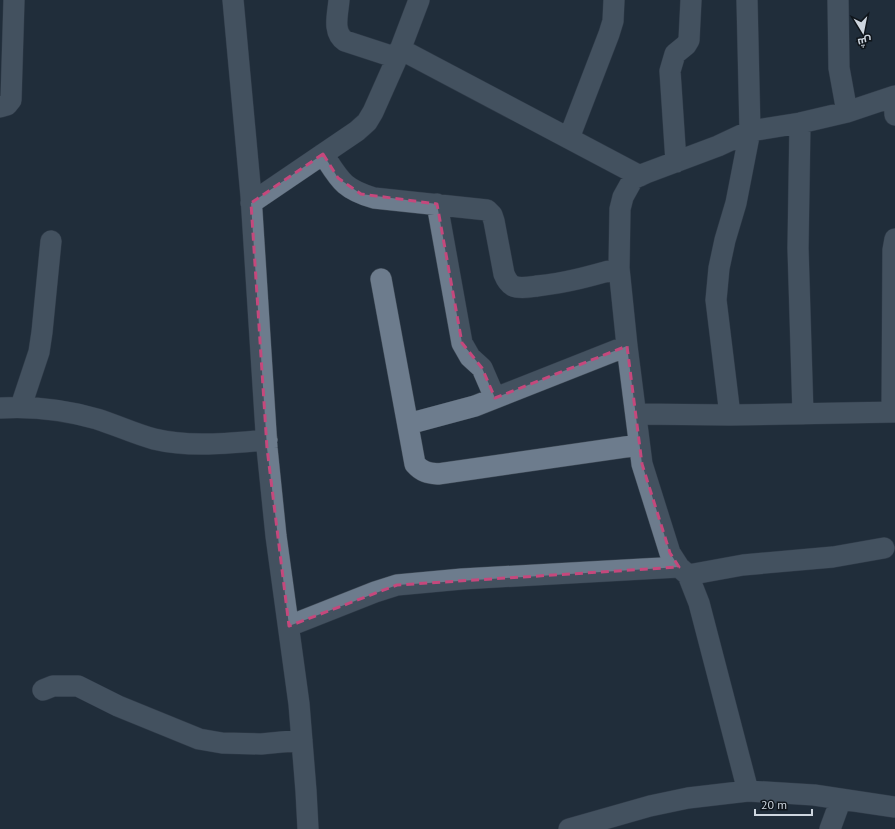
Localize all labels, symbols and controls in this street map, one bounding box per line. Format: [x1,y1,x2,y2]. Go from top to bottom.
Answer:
north arrow [843,12,883,52]
text: ش [857,34,873,50]
scale bar [755,791,812,817]
text: 20 m [761,797,787,812]

